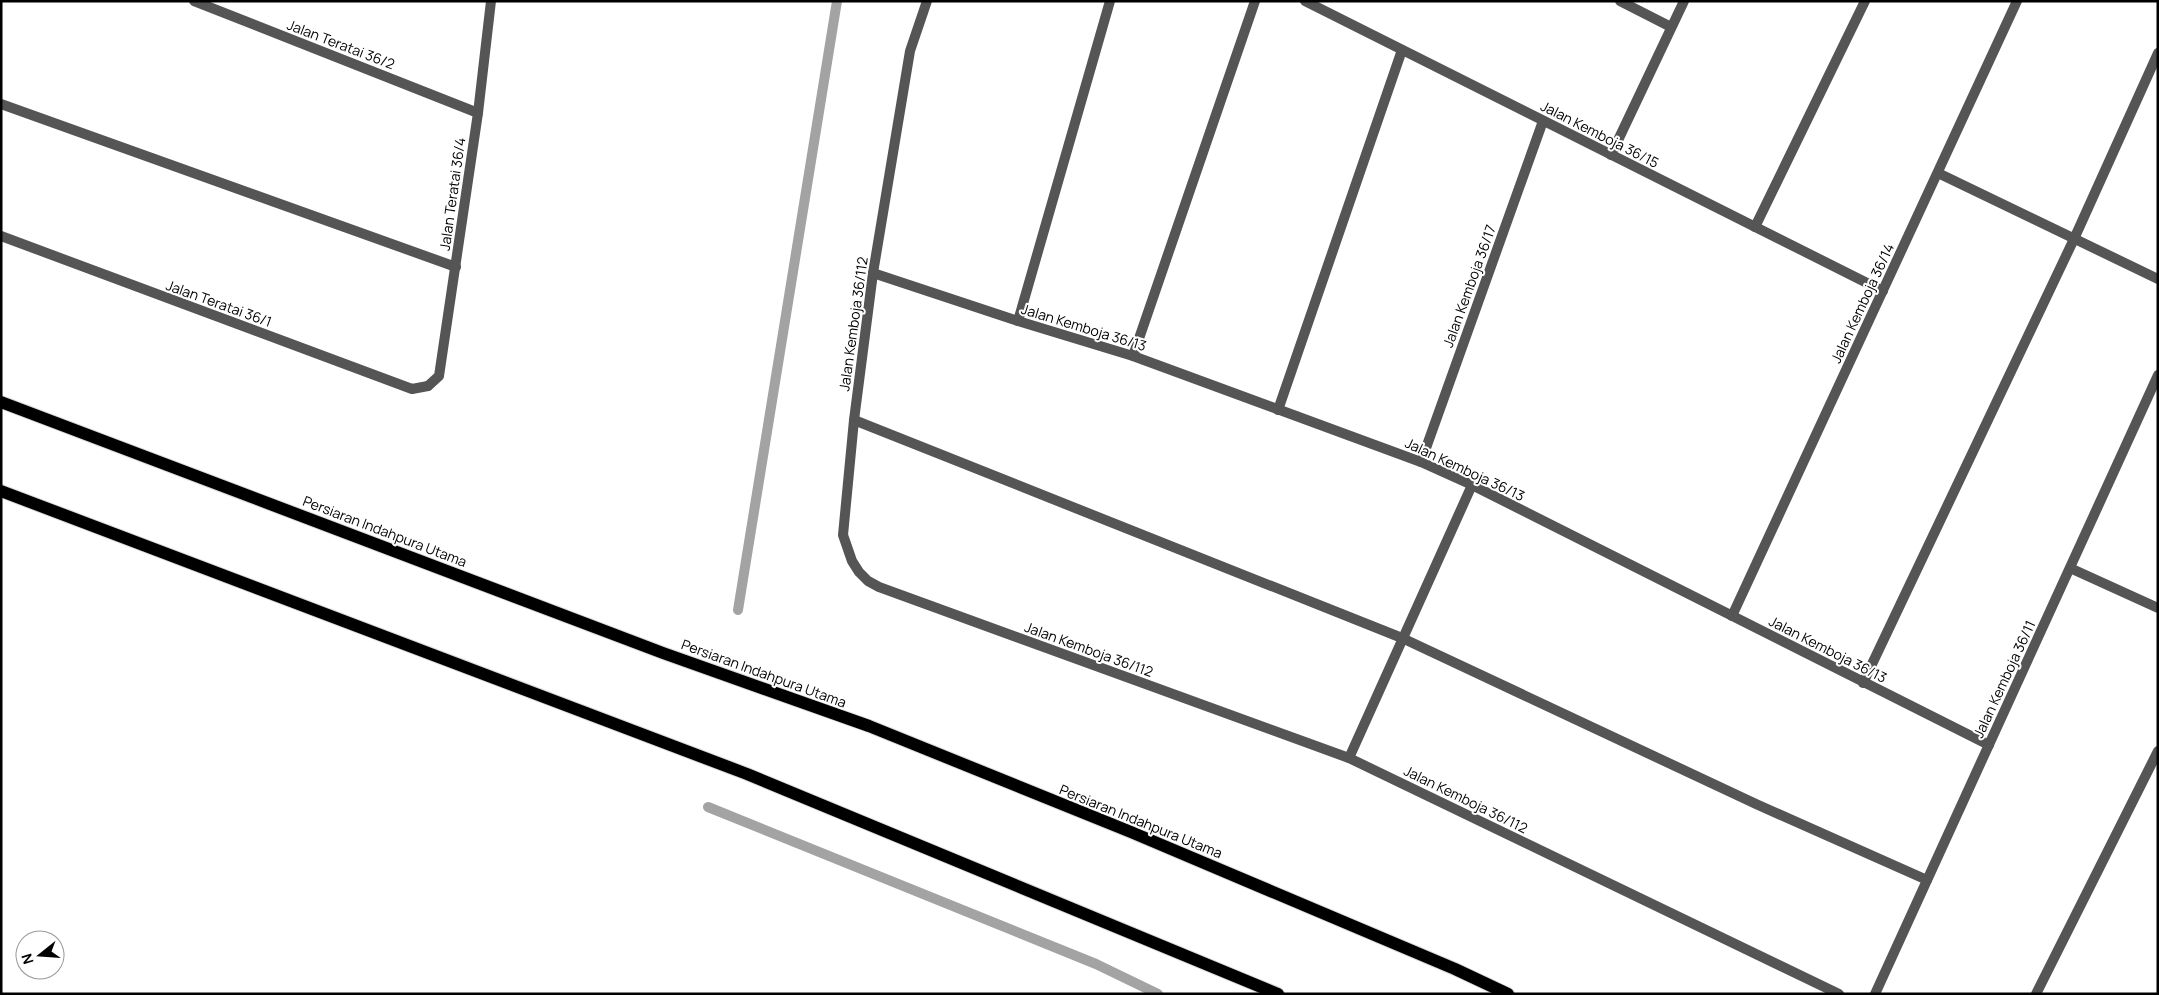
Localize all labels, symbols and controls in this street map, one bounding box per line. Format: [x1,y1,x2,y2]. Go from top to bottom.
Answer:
street label: Jalan Teratai 36/2 [285,15,397,73]
street label: Jalan Kemboja 36/15 [1538,96,1662,172]
street label: Jalan Teratai 36/4 [435,136,469,252]
street label: Jalan Kemboja 36/17 [1438,222,1500,350]
street label: Jalan Kemboja 36/14 [1826,240,1898,366]
street label: Jalan Kemboja 36/112 [834,256,872,392]
street label: Jalan Teratai 36/1 [164,275,274,331]
street label: Jalan Kemboja 36/13 [1019,299,1149,355]
street label: Jalan Kemboja 36/13 [1402,433,1528,505]
street label: Persiaran Indahpura Utama [300,491,470,571]
street label: Jalan Kemboja 36/13 [1766,611,1890,687]
street label: Jalan Kemboja 36/112 [1022,617,1156,681]
street label: Jalan Kemboja 36/11 [1968,617,2040,741]
street label: Persiaran Indahpura Utama [679,634,849,712]
street label: Jalan Kemboja 36/112 [1401,761,1531,837]
street label: Persiaran Indahpura Utama [1057,780,1225,862]
north arrow [15,930,65,980]
text: N [17,951,38,967]

